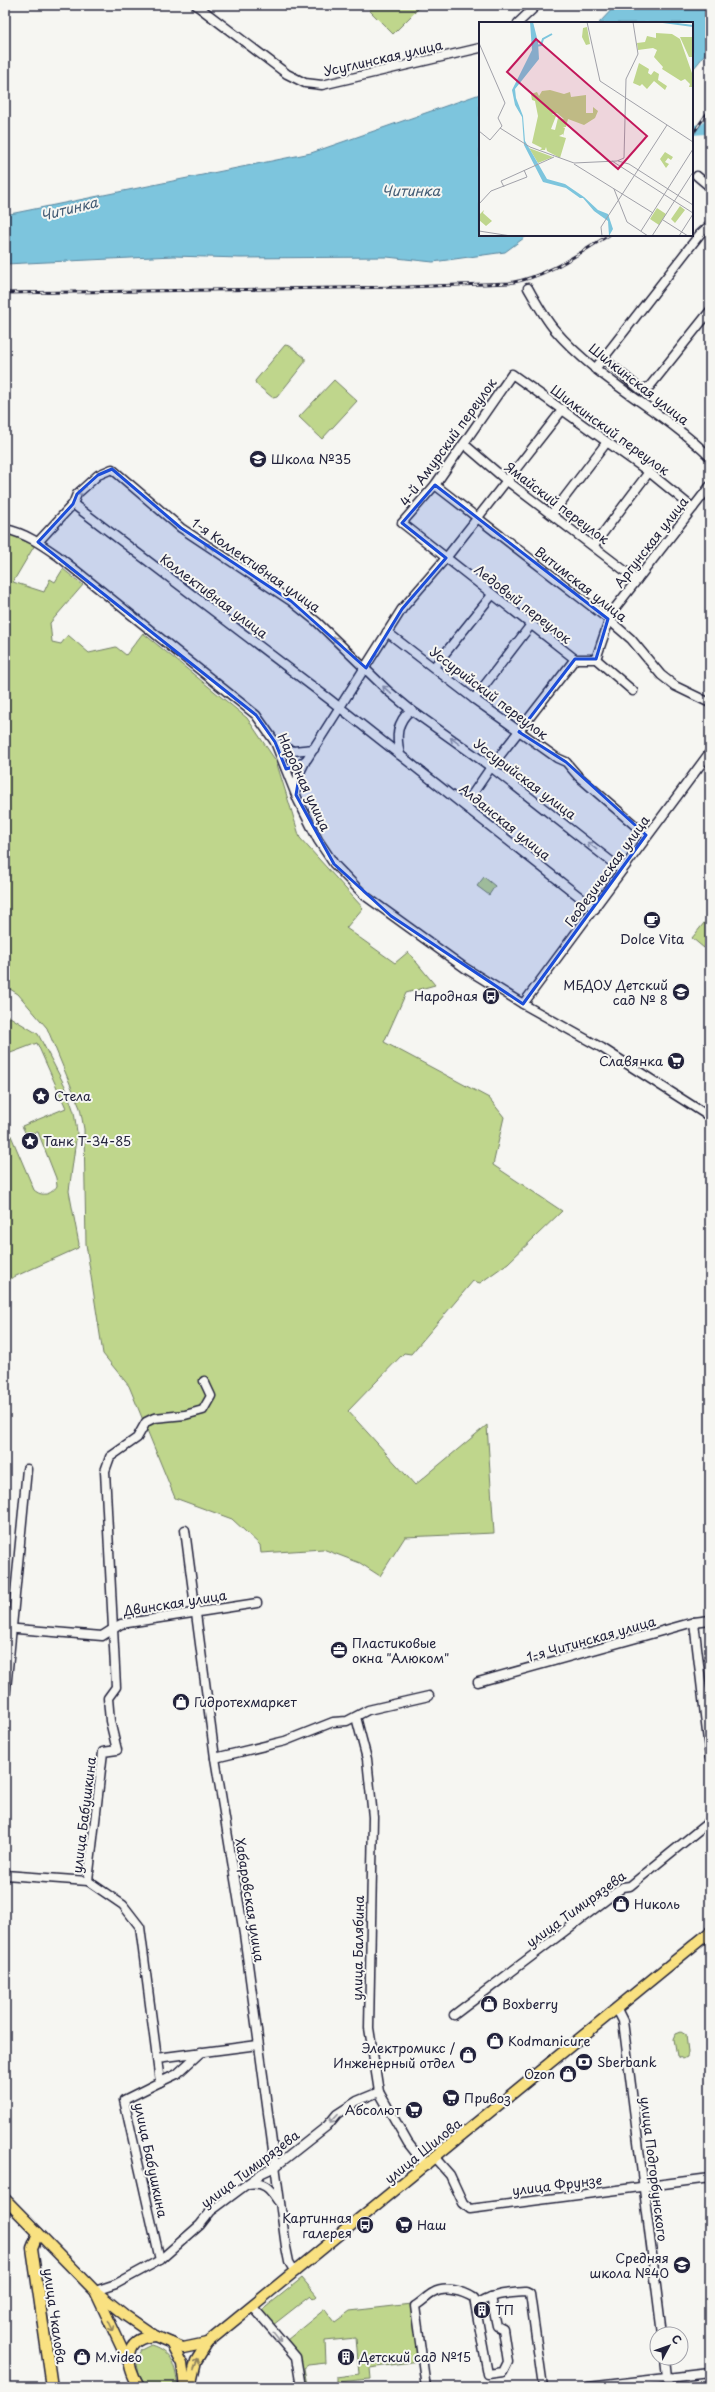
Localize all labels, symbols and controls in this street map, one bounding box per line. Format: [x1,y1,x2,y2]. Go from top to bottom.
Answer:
inset map [479,22,693,236]
street label: Усуглинская улица [321,34,445,80]
water label: Читинка [382,180,441,201]
water label: Читинка [38,191,101,226]
street label: Шилкинская улица [585,338,694,429]
street label: 4-й Амурский переулок [395,374,501,510]
street label: Шилкинский переулок [547,380,674,479]
school or university icon: Школа №35 [248,449,268,469]
place label: Школа №35 [271,449,351,468]
street label: Ямайский переулок [501,457,614,548]
one-way arrow [76,486,85,496]
street label: Аргунская улица [609,492,693,591]
street label: 1-я Коллективная улица [188,514,324,616]
street label: Витимская улица [531,542,632,626]
one-way arrow [203,543,214,551]
street label: Коллективная улица [157,550,271,642]
street label: Ледовый переулок [471,560,576,648]
one-way arrow [332,636,342,646]
street label: Уссурийский переулок [426,642,553,744]
one-way arrow [382,685,392,695]
street label: Народная улица [273,730,336,835]
street label: Уссурийская улица [470,734,581,824]
one-way arrow [449,737,460,746]
street label: Алданская улица [456,779,556,865]
street label: Геодезическая улица [560,810,654,930]
one-way arrow [586,841,597,850]
cafe icon: Dolce Vita [642,910,662,930]
place label: Dolce Vita [620,929,685,948]
place label: МБДОУ Детский сад № 8 [563,975,668,1009]
school or university icon: МБДОУ Детский сад № 8 [671,982,691,1002]
place label: Народная [414,986,478,1005]
bus stop icon: Народная [481,986,501,1006]
place label: Славянка [599,1051,664,1070]
supermarket icon: Славянка [666,1051,686,1071]
place icon: Стела [31,1086,51,1106]
place label: Стела [54,1086,92,1105]
place icon: Танк Т-34-85 [20,1131,40,1151]
place label: Танк Т-34-85 [43,1131,131,1150]
street label: Двинская улица [121,1585,229,1620]
street label: 1-я Читинская улица [524,1611,658,1666]
place label: Пластиковые окна "Алюком" [352,1633,449,1667]
office icon: Пластиковые окна "Алюком" [329,1640,349,1660]
shop icon: Гидротехмаркет [171,1692,191,1712]
place label: Гидротехмаркет [194,1692,297,1711]
street label: улица Бабушкина [67,1755,100,1874]
street label: Хабаровская улица [231,1837,270,1964]
street label: улица Тимирязева [522,1865,630,1951]
street label: улица Балябина [347,1894,368,2001]
shop icon: Николь [611,1894,631,1914]
place label: Николь [634,1894,680,1913]
shop icon: Boxberry [479,1994,499,2014]
place label: Boxberry [502,1994,558,2013]
shop icon: Kodmanicure [485,2031,505,2051]
place label: Kodmanicure [508,2031,591,2050]
place label: Электромикс / Инженерный отдел [333,2038,456,2072]
shop icon: Электромикс / Инженерный отдел [458,2045,478,2065]
bank icon: Sberbank [574,2052,594,2072]
place label: Sberbank [597,2052,657,2071]
place label: Ozon [524,2064,555,2083]
shop icon: Ozon [558,2064,578,2084]
supermarket icon: Привоз [441,2088,461,2108]
place label: Привоз [464,2088,511,2107]
street label: улица Подгорбунского [636,2095,673,2243]
place label: Абсолют [345,2100,402,2119]
supermarket icon: Абсолют [404,2100,424,2120]
street label: улица Бабушкина [130,2101,173,2220]
one-way arrow [329,2113,338,2123]
street label: улица Шилова [380,2113,466,2188]
street label: улица Тимирязева [196,2125,304,2212]
street label: улица Фрунзе [511,2170,603,2199]
place label: Картинная галерея [282,2208,352,2242]
bus stop icon: Картинная галерея [355,2215,375,2235]
supermarket icon: Наш [394,2215,414,2235]
place label: Наш [417,2215,446,2234]
place label: Средняя школа №40 [590,2248,669,2282]
school or university icon: Средняя школа №40 [672,2255,692,2275]
street label: улица Чкалова [39,2267,72,2366]
building icon: ТП [472,2300,492,2320]
place label: ТП [495,2300,514,2319]
one-way arrow [108,2320,115,2332]
north arrow [649,2326,689,2366]
text: С [668,2330,686,2348]
one-way arrow [273,2332,282,2342]
shop icon: M.video [72,2347,92,2367]
place label: M.video [95,2347,142,2366]
building icon: Детский сад №15 [336,2347,356,2367]
place label: Детский сад №15 [358,2347,471,2366]
one-way arrow [192,2358,200,2370]

